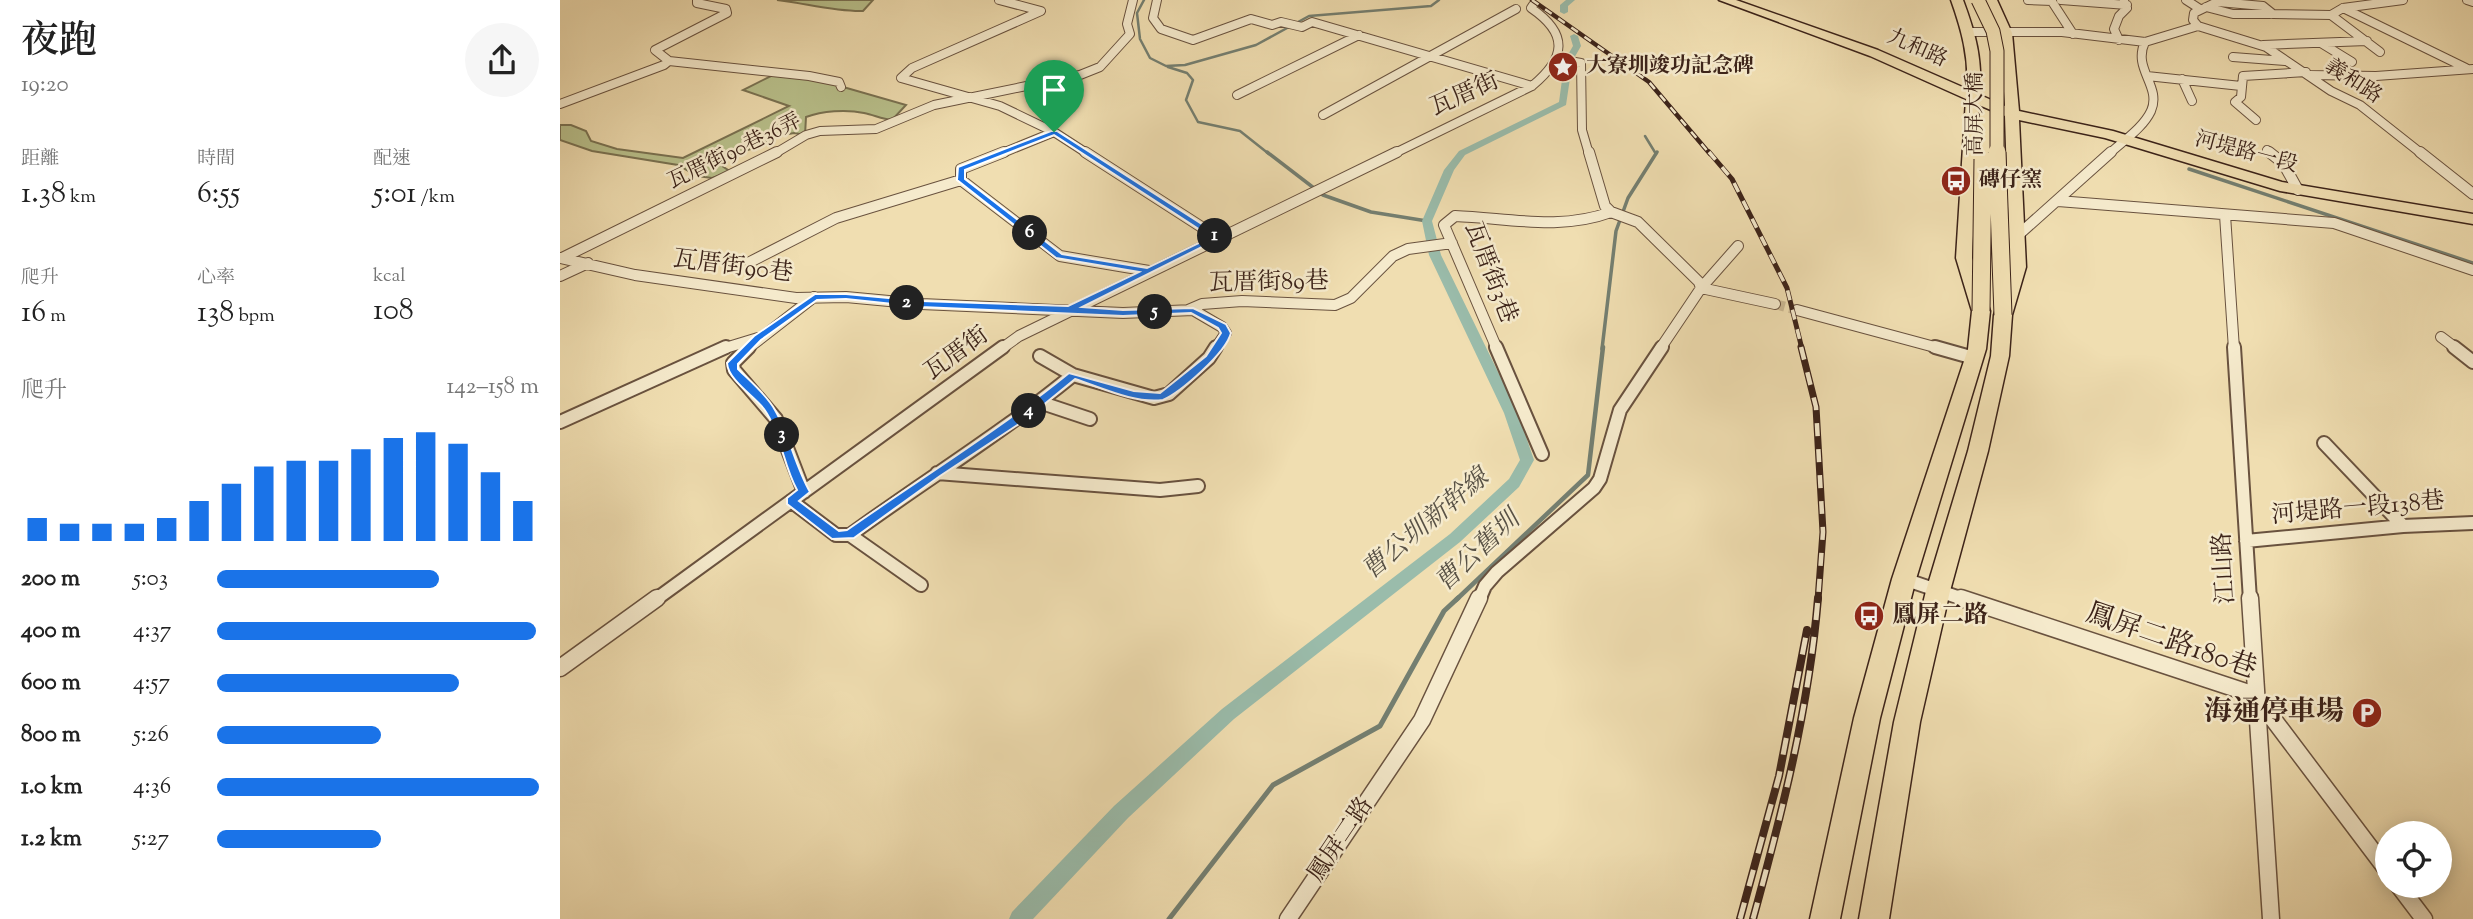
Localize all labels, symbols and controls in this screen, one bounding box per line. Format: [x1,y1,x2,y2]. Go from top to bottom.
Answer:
text: 夜跑 [21,16,97,70]
street label: 九和路 [1882,22,1952,76]
button: share [465,23,539,97]
place icon: 大寮圳竣功記念碑 [1546,50,1580,84]
place label: 大寮圳竣功記念碑 [1586,52,1754,82]
street label: 義和路 [2318,52,2388,112]
pin [1024,60,1084,132]
street label: 瓦厝街 [1425,65,1505,125]
text: 19:20 [21,69,69,102]
icon: arrive [1035,71,1073,109]
street label: 高屏大橋 [1961,72,1991,156]
street label: 瓦厝街90巷36弄 [663,107,807,197]
street label: 河堤路一段 [2191,125,2301,181]
text: 距離 [21,146,59,173]
text: 時間 [197,146,235,173]
text: 配速 [373,146,411,173]
bus stop icon: 磚仔窯 [1939,164,1973,198]
place label: 磚仔窯 [1979,166,2042,196]
text: 1.38 [21,173,66,216]
text: 6:55 [197,173,240,216]
text: 5:01 [373,173,417,216]
text: km [66,184,96,211]
text: /km [417,184,455,211]
pin: 6 [1012,216,1048,250]
pin: 1 [1198,218,1232,254]
street label: 瓦厝街3巷 [1455,218,1525,328]
text: 6 [1025,219,1034,246]
text: 1 [1211,222,1218,249]
street label: 瓦厝街90巷 [671,243,795,291]
text: kcal [373,263,406,290]
text: 爬升 [21,265,59,292]
text: 心率 [197,265,235,292]
street label: 瓦厝街89巷 [1209,265,1329,301]
pin: 2 [890,286,924,320]
text: 2 [902,289,911,316]
text: 108 [373,290,414,333]
text: 16 [21,292,46,335]
text: 138 [197,292,234,335]
pin: 5 [1138,294,1172,330]
text: 5 [1151,298,1158,325]
text: m [46,303,66,330]
text: bpm [234,303,275,330]
street label: 瓦厝街 [918,319,996,389]
text: 142–158 m [446,371,539,404]
text: 爬升 [21,375,67,408]
pin: 4 [1012,394,1046,428]
text: 4 [1024,397,1033,424]
pin: 3 [764,418,800,452]
text: 3 [778,421,785,448]
water label: 曹公圳新幹線 [1354,459,1500,589]
street label: 河堤路一段138巷 [2270,484,2446,534]
water label: 曹公舊圳 [1427,500,1532,601]
street label: 江山路 [2206,531,2244,605]
text: 200 m [21,563,80,596]
text: 5:03 [133,563,168,596]
street label: 鳳屏二路180巷 [2080,594,2262,690]
bus stop icon: 鳳屏二路 [1852,599,1886,633]
place label: 鳳屏二路 [1892,599,1988,633]
text: 400 m [21,615,81,648]
text: 4:37 [133,615,171,648]
text: 600 m [21,667,81,700]
text: 4:57 [133,667,170,700]
place label: 海通停車場 [2204,693,2344,733]
parking icon: 海通停車場 [2350,696,2384,730]
text: 800 m [21,719,81,752]
text: 5:26 [133,719,169,752]
text: 1.0 km [21,771,83,804]
text: 4:36 [133,771,171,804]
street label: 鳳屏二路 [1300,791,1382,889]
map controls [2375,821,2452,898]
button: locate [2375,821,2452,898]
text: 1.2 km [21,823,82,856]
text: 5:27 [133,823,169,856]

